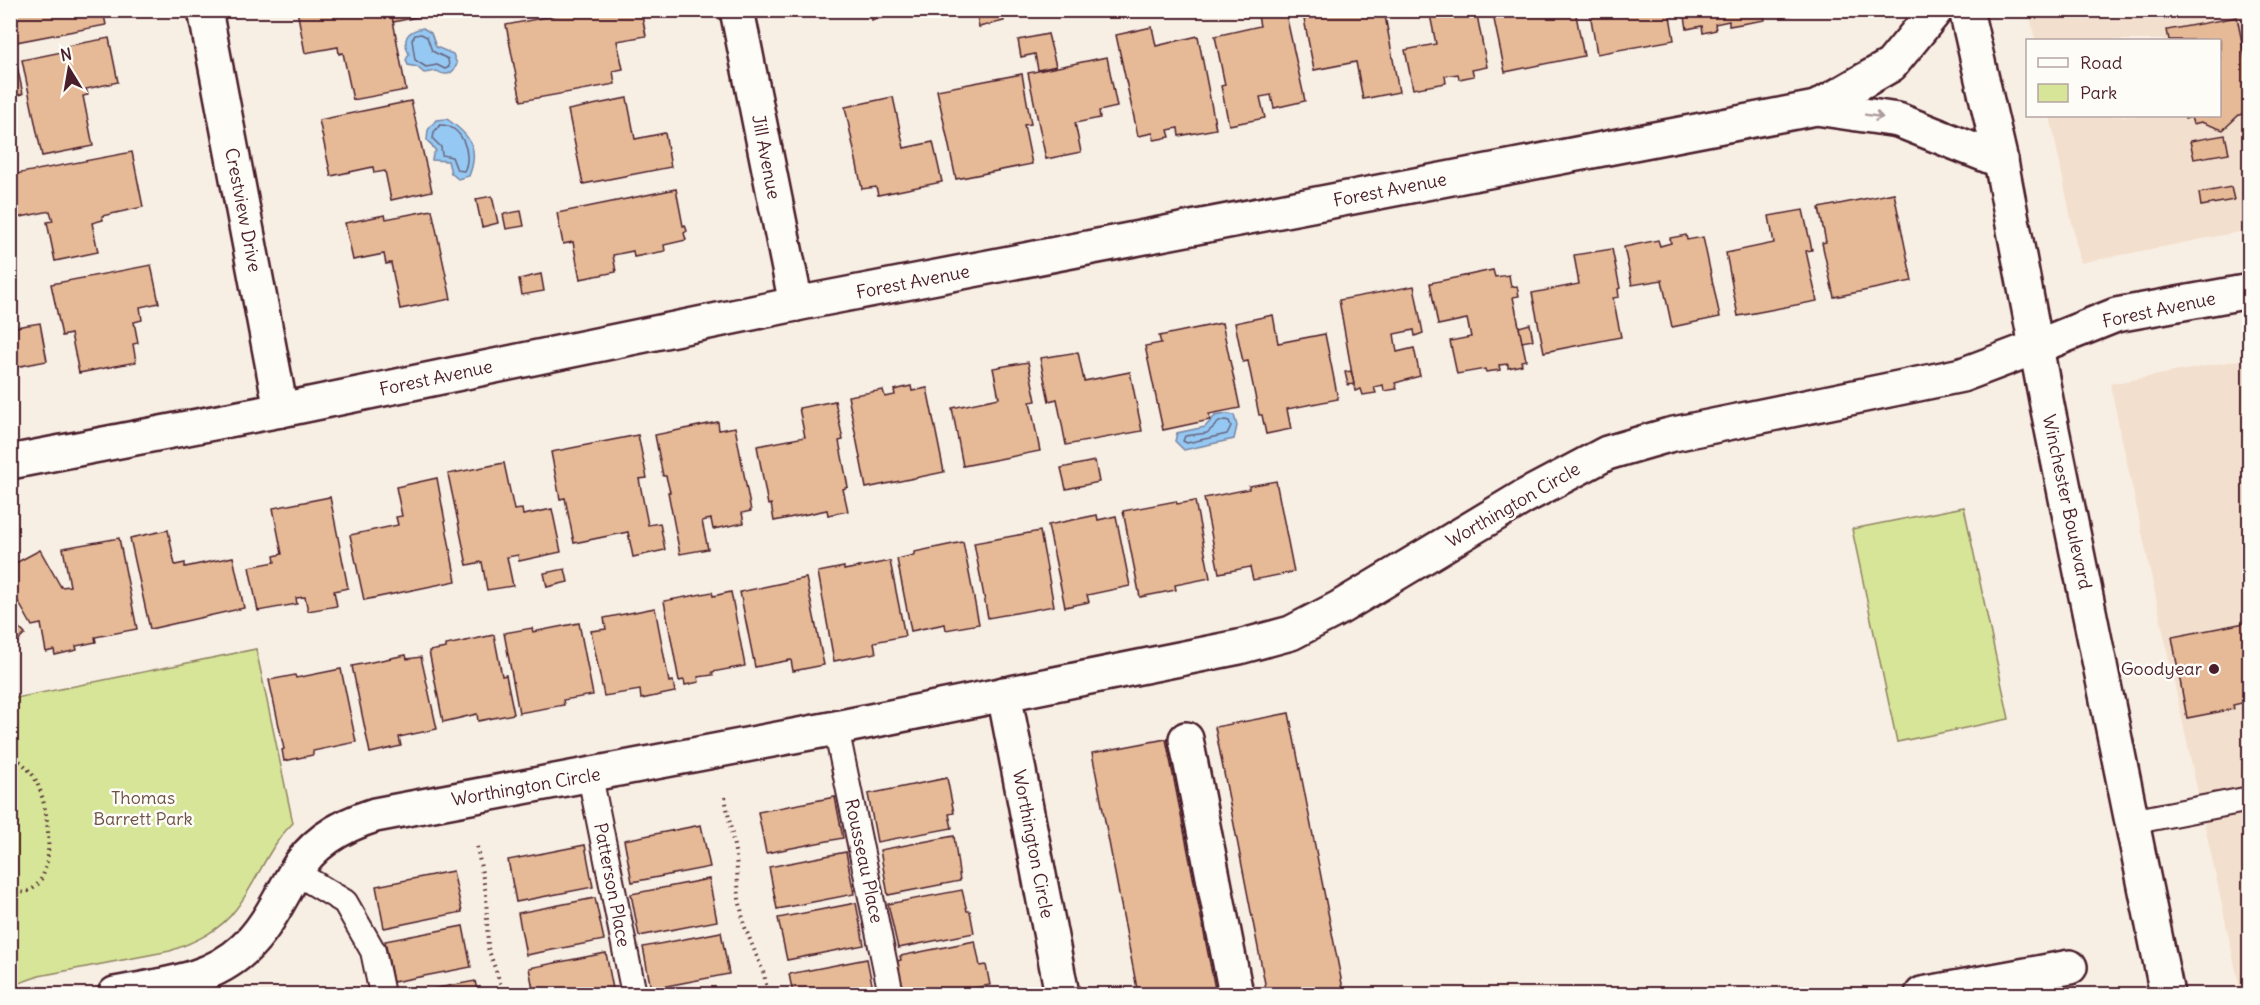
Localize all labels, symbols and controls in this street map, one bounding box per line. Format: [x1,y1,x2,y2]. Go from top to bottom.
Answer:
north arrow [39,39,99,99]
legend [2026,39,2221,117]
text: N [59,43,73,65]
text: Road [2080,51,2123,74]
text: Park [2080,81,2117,104]
one-way arrow [1864,111,1884,122]
street label: Jill Avenue [747,112,786,201]
street label: Crestview Drive [220,146,267,274]
street label: Forest Avenue [1331,167,1448,212]
street label: Forest Avenue [854,259,971,304]
street label: Forest Avenue [2100,286,2217,333]
street label: Forest Avenue [377,354,494,401]
street label: Winchester Boulevard [2038,412,2097,592]
street label: Worthington Circle [1442,457,1584,552]
place label: Goodyear [2121,657,2203,680]
marker: Goodyear [2207,662,2221,676]
street label: Worthington Circle [450,762,602,811]
street label: Worthington Circle [1008,768,1059,920]
park label: Thomas Barrett Park [93,786,193,830]
street label: Rousseau Place [840,797,889,925]
street label: Patterson Place [589,821,636,949]

